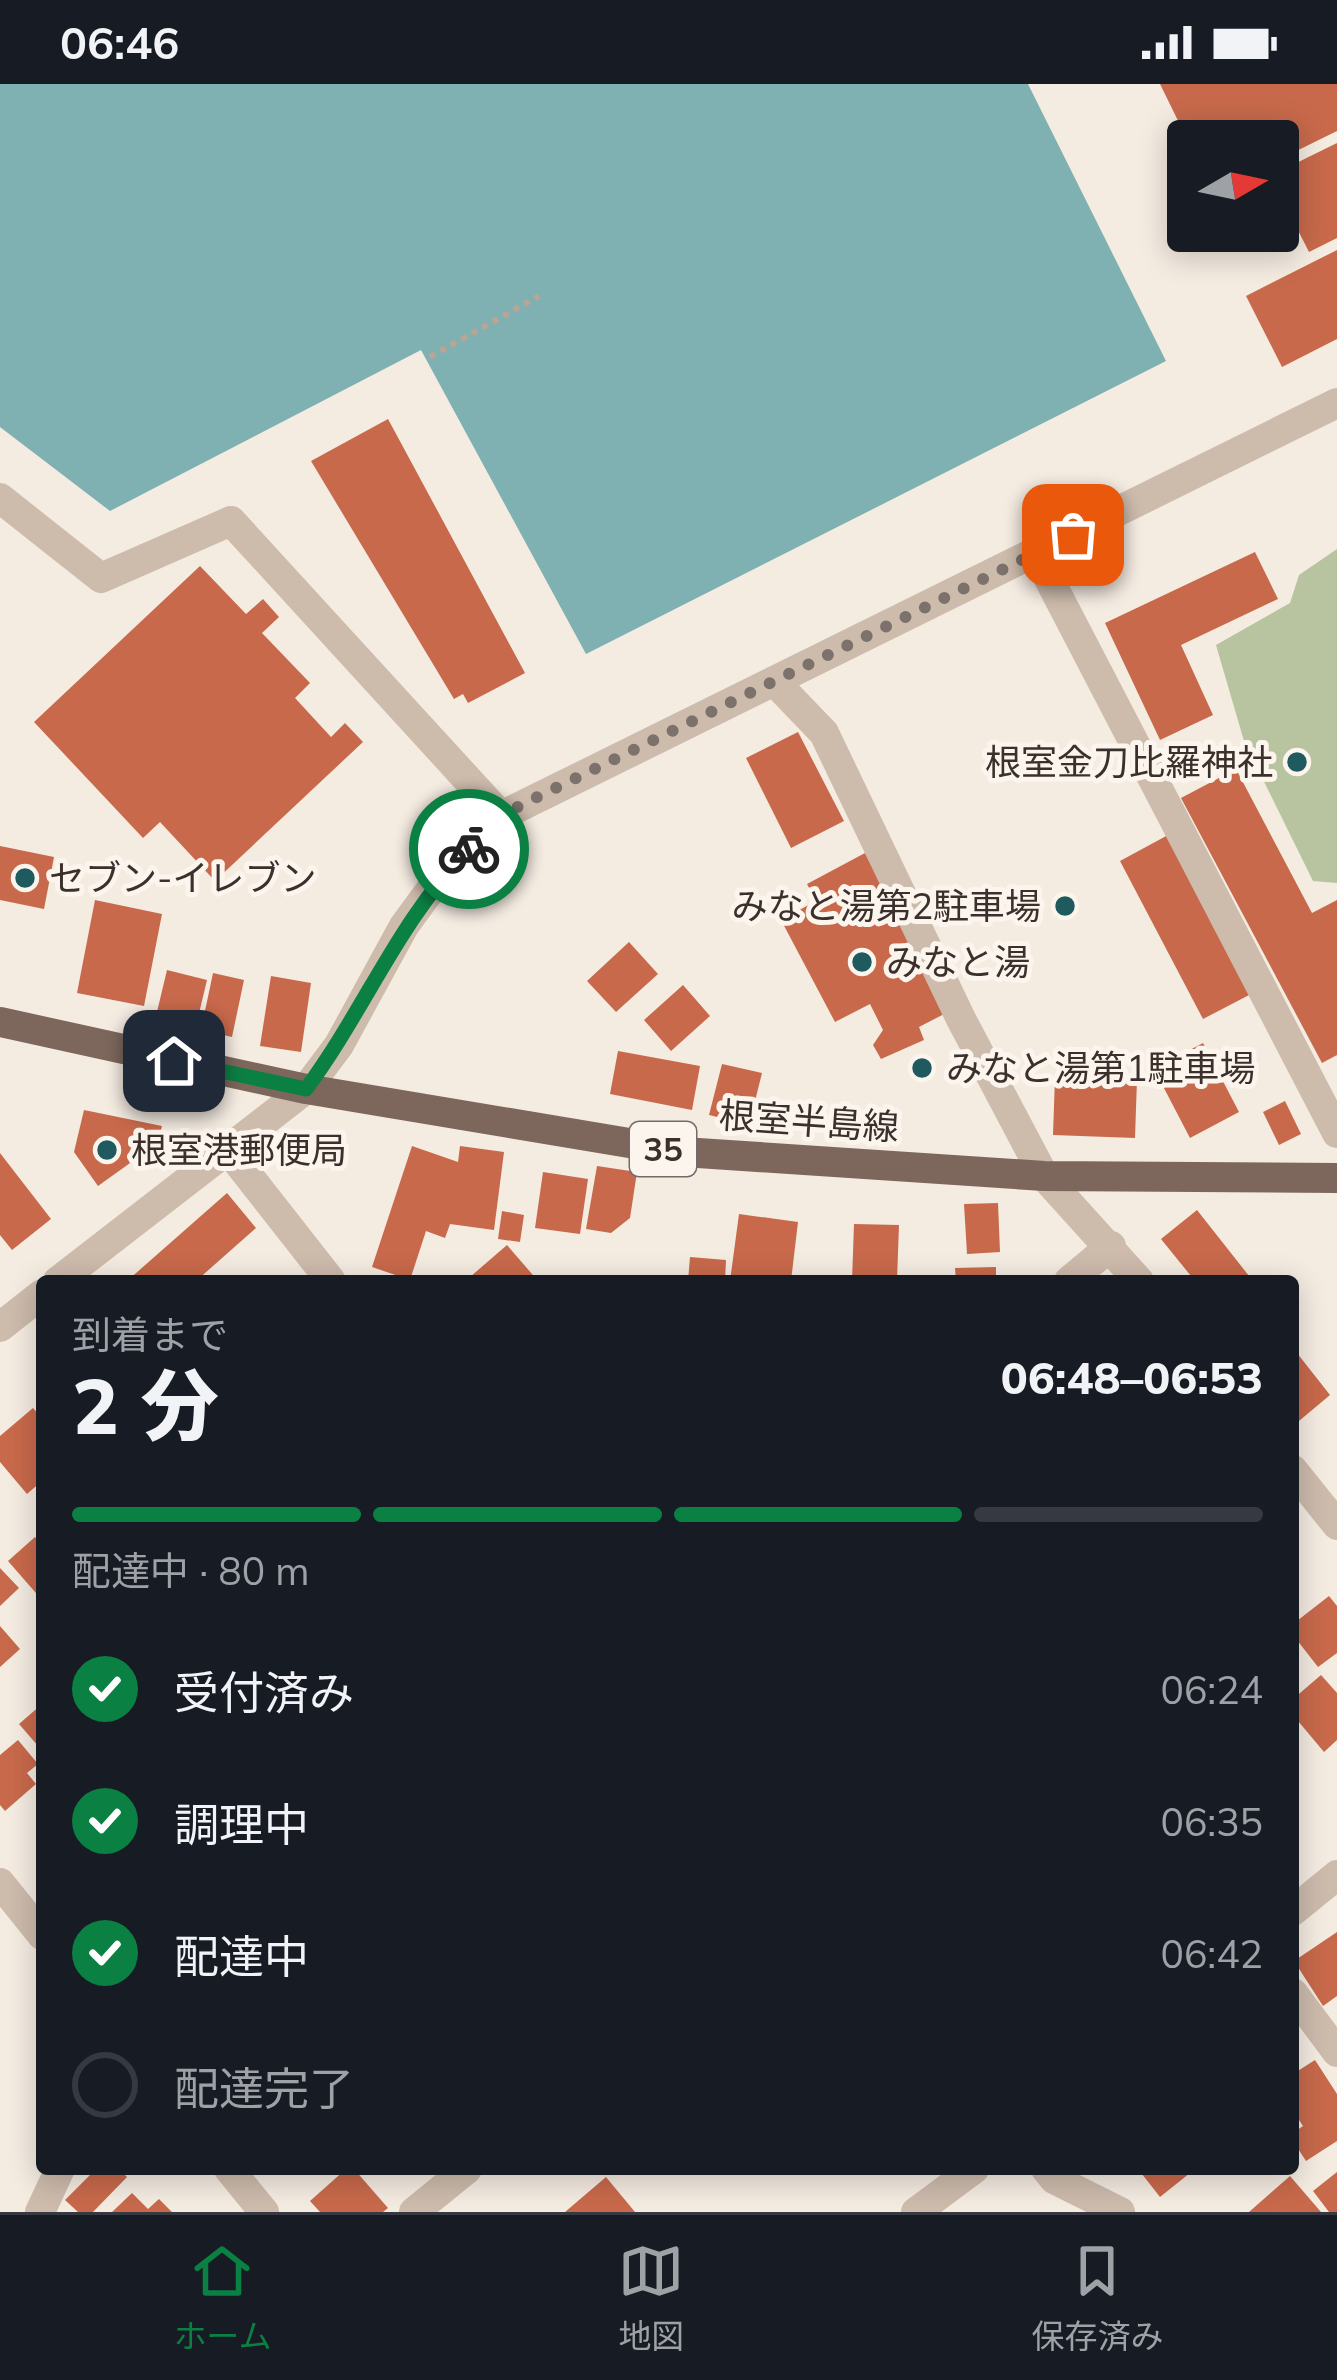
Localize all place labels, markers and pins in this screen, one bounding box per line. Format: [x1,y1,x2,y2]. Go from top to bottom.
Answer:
pin [1022,484,1124,586]
place label: 根室金刀比羅神社 [985,739,1273,784]
marker: 根室金刀比羅神社 [1284,749,1310,775]
place label: セブン-イレブン [49,855,316,900]
marker: セブン-イレブン [12,865,38,891]
place label: みなと湯第2駐車場 [731,883,1041,928]
marker: みなと湯第2駐車場 [1052,893,1078,919]
place label: みなと湯 [886,939,1030,984]
marker: みなと湯 [849,949,875,975]
pin [123,1010,225,1112]
place label: みなと湯第1駐車場 [946,1045,1256,1090]
marker: みなと湯第1駐車場 [909,1055,935,1081]
place label: 根室港郵便局 [131,1127,347,1172]
marker: 根室港郵便局 [94,1137,120,1163]

